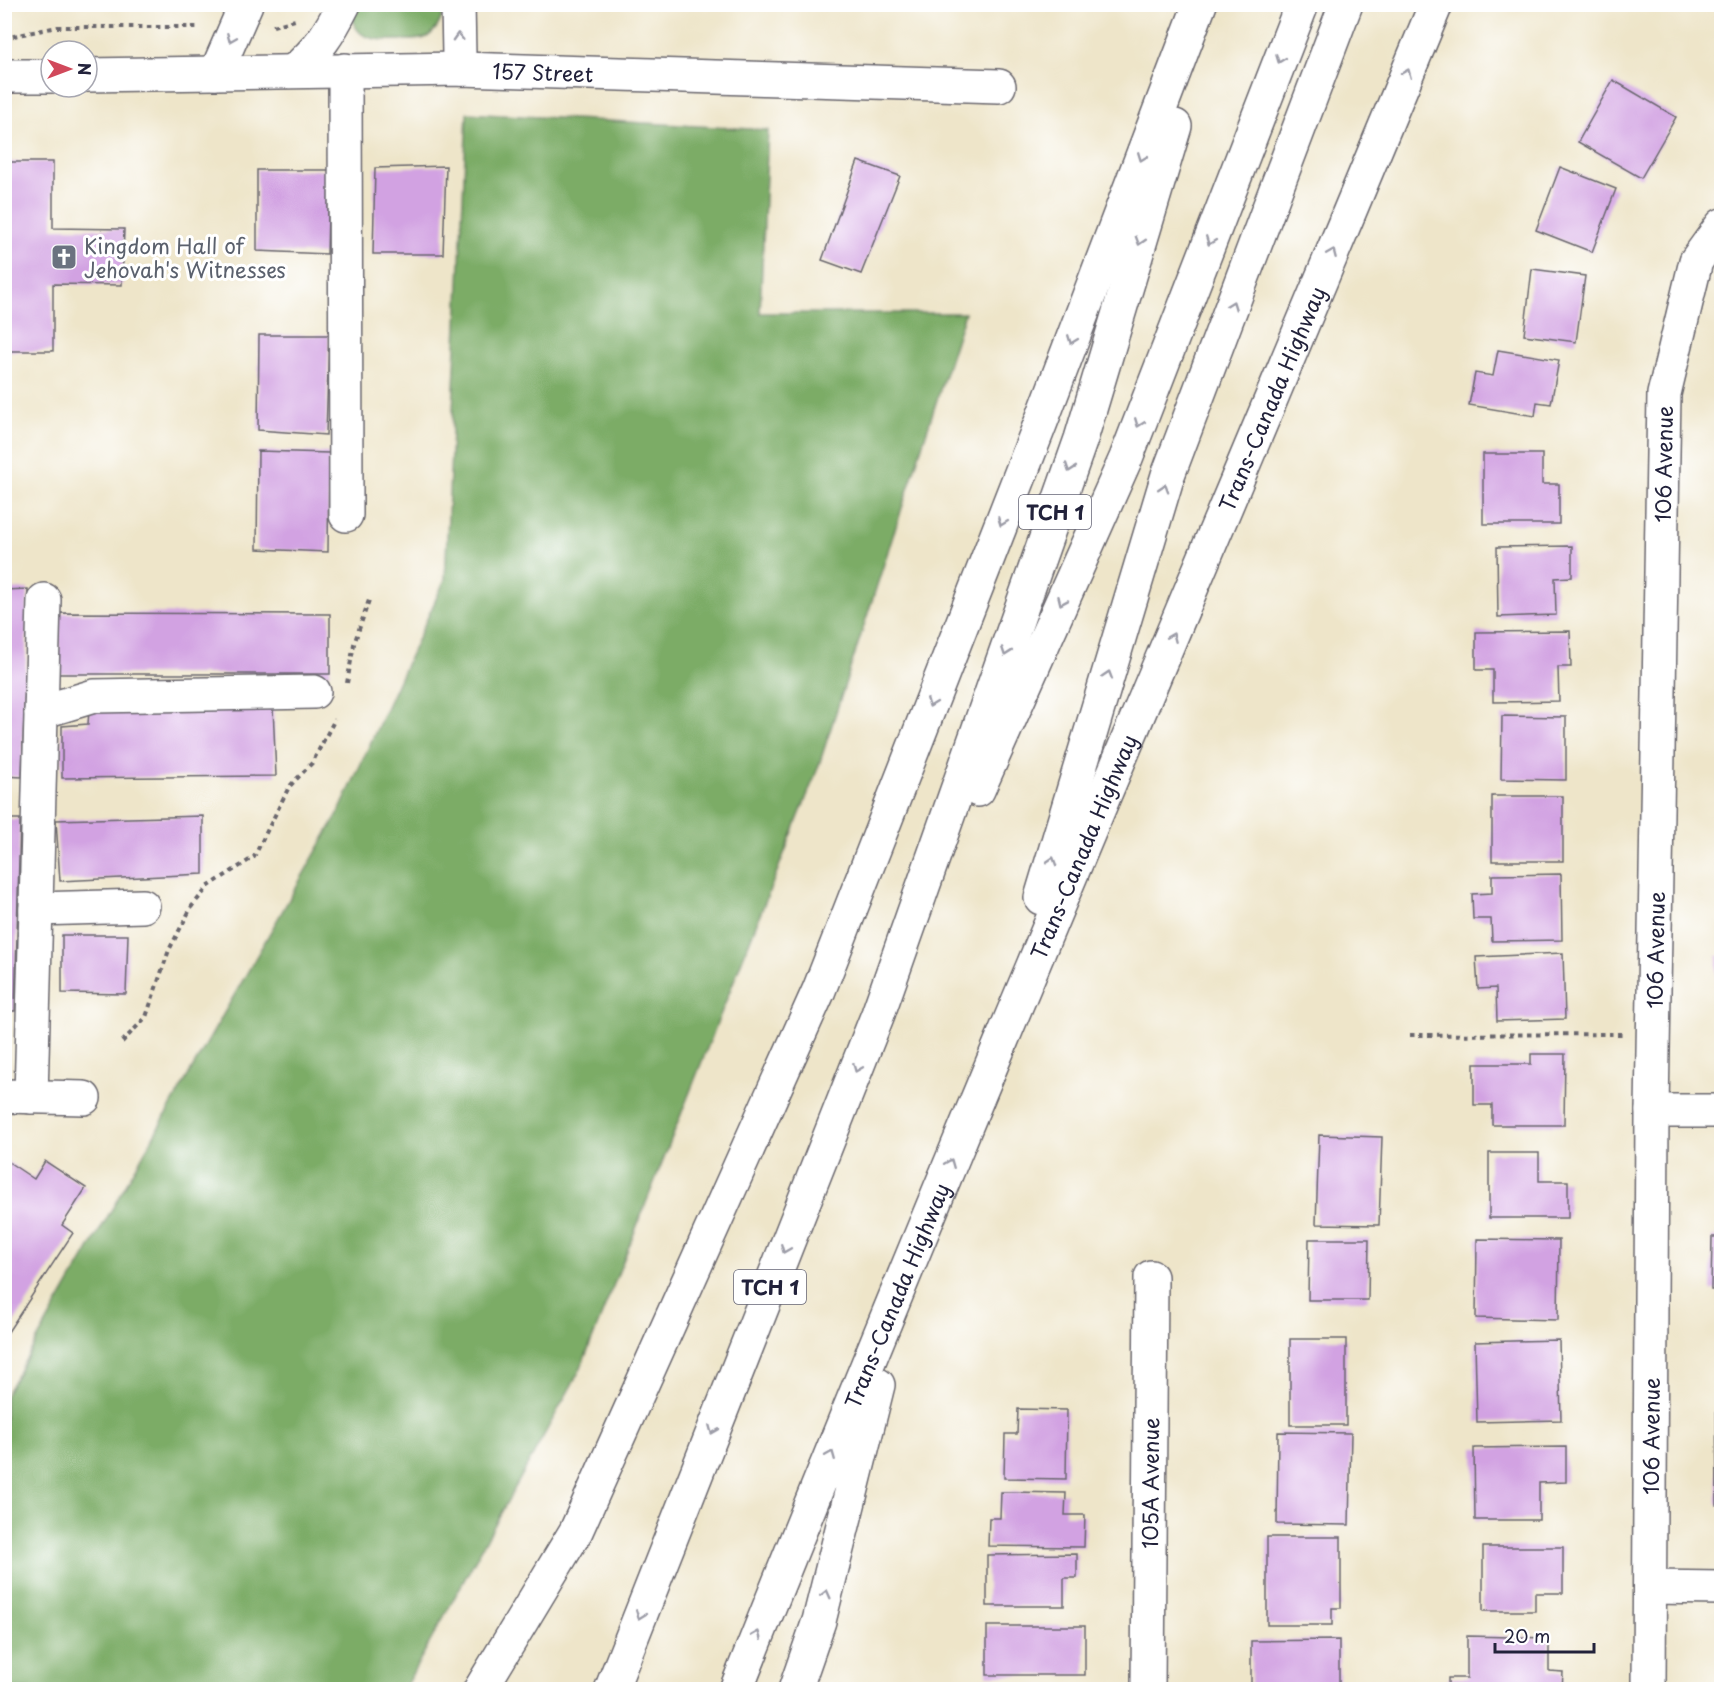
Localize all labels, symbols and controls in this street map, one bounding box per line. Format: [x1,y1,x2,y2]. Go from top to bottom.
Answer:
one-way arrow [226,32,238,43]
one-way arrow [452,32,465,41]
north arrow [39,39,99,99]
one-way arrow [1275,53,1288,64]
street label: 157 Street [492,54,594,89]
text: N [73,63,97,75]
one-way arrow [1400,68,1412,79]
one-way arrow [1136,152,1149,162]
place label: Kingdom Hall of Jehovah's Witnesses [84,229,286,285]
one-way arrow [1205,235,1217,246]
one-way arrow [1135,236,1147,246]
church icon: Kingdom Hall of Jehovah's Witnesses [49,242,79,272]
one-way arrow [1325,248,1337,259]
street label: Trans-Canada Highway [1210,281,1333,516]
one-way arrow [1225,300,1238,311]
one-way arrow [1067,334,1080,344]
street label: 106 Avenue [1646,405,1680,523]
one-way arrow [1134,417,1147,427]
one-way arrow [1065,462,1078,473]
one-way arrow [1157,483,1169,494]
road number: TCH 1 [1019,495,1091,529]
one-way arrow [997,516,1010,526]
one-way arrow [1057,595,1069,606]
one-way arrow [1165,632,1177,643]
one-way arrow [1000,646,1013,657]
one-way arrow [1101,670,1113,681]
one-way arrow [926,697,939,708]
street label: Trans-Canada Highway [1022,729,1144,964]
one-way arrow [1045,856,1057,867]
street label: 106 Avenue [1638,891,1672,1009]
one-way arrow [852,1062,864,1073]
one-way arrow [943,1158,956,1169]
street label: Trans-Canada Highway [836,1178,957,1413]
one-way arrow [779,1243,792,1254]
road number: TCH 1 [734,1270,806,1304]
street label: 106 Avenue [1634,1377,1667,1495]
street label: 105A Avenue [1133,1417,1166,1549]
one-way arrow [707,1425,720,1435]
one-way arrow [824,1450,836,1461]
one-way arrow [819,1589,832,1599]
one-way arrow [635,1608,647,1619]
scale bar [1495,1616,1594,1654]
text: 20 m [1504,1622,1550,1649]
one-way arrow [750,1630,762,1641]

